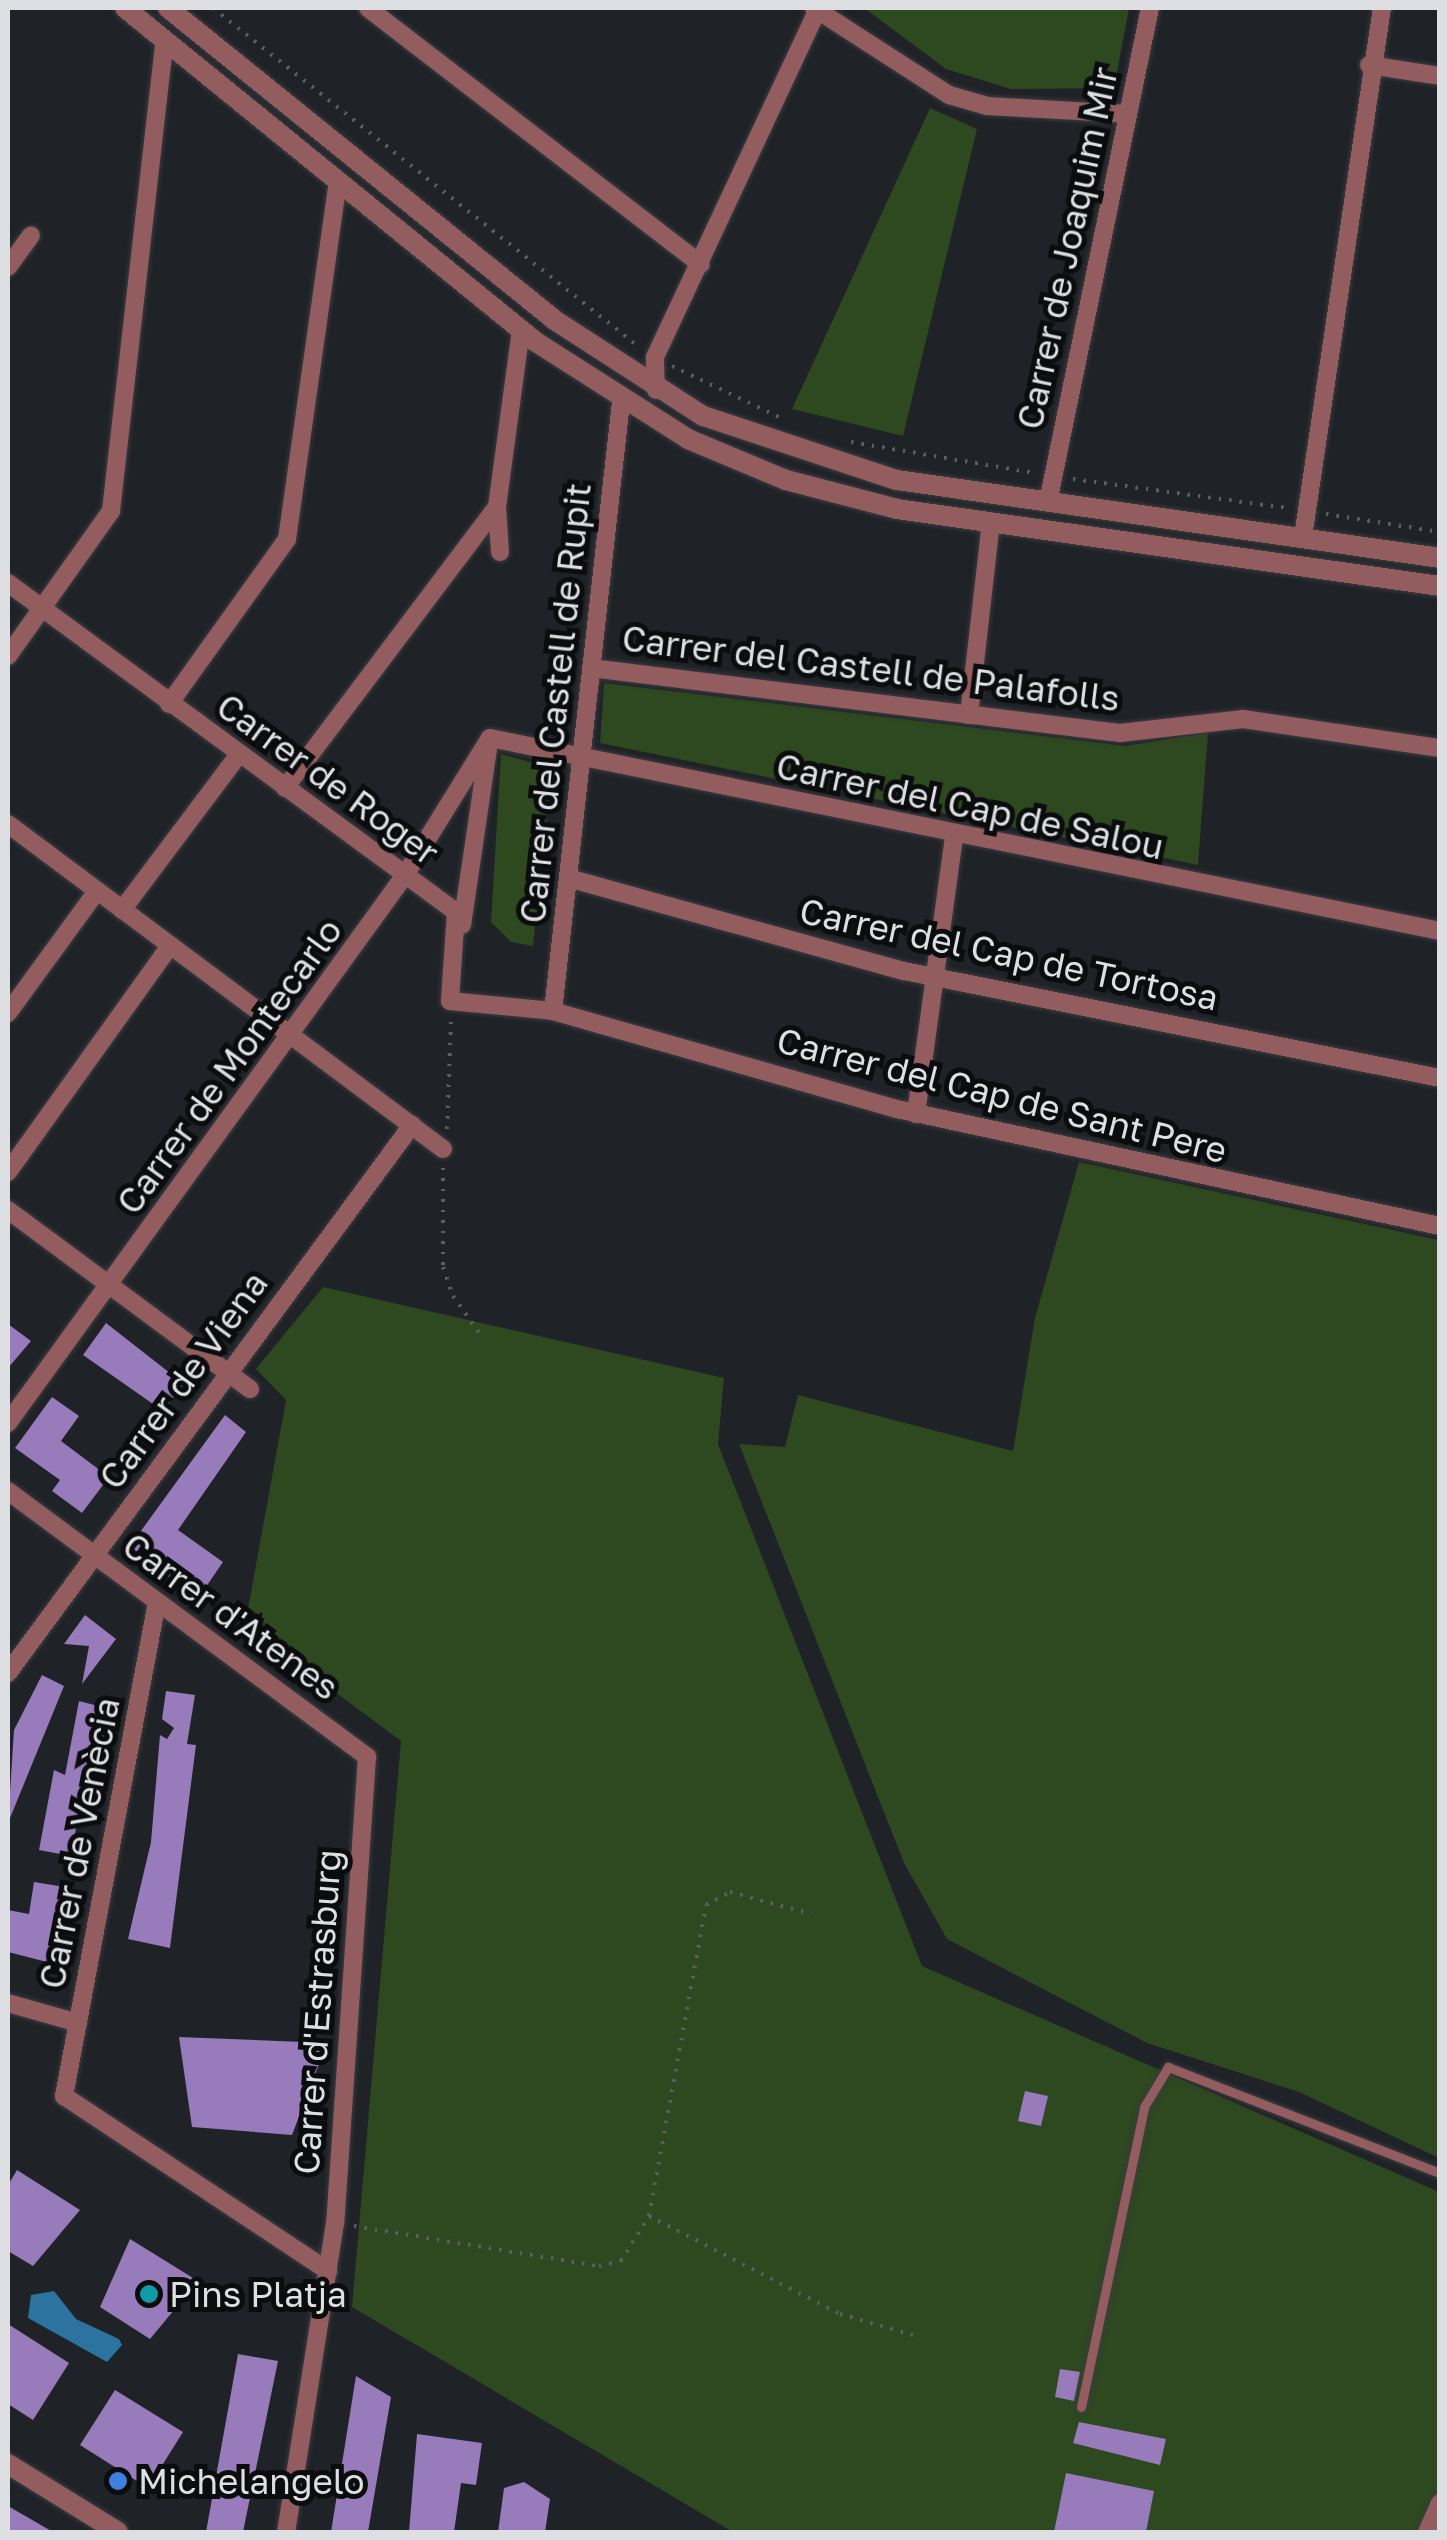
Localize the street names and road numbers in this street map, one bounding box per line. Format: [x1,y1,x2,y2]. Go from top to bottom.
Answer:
street label: Carrer de Joaquim Mir [1008,63,1126,433]
street label: Carrer del Castell de Rupit [511,481,599,925]
street label: Carrer del Castell de Palafolls [620,617,1122,719]
street label: Carrer de Roger [209,685,447,873]
street label: Carrer del Cap de Salou [773,744,1167,868]
street label: Carrer del Cap de Tortosa [796,889,1222,1019]
street label: Carrer de Montecarlo [108,910,350,1222]
street label: Carrer del Cap de Sant Pere [773,1019,1231,1171]
street label: Carrer de Viena [90,1263,276,1497]
street label: Carrer d'Atenes [115,1524,347,1708]
street label: Carrer de Venècia [30,1694,128,1992]
street label: Carrer d'Estrasburg [285,1848,349,2176]

